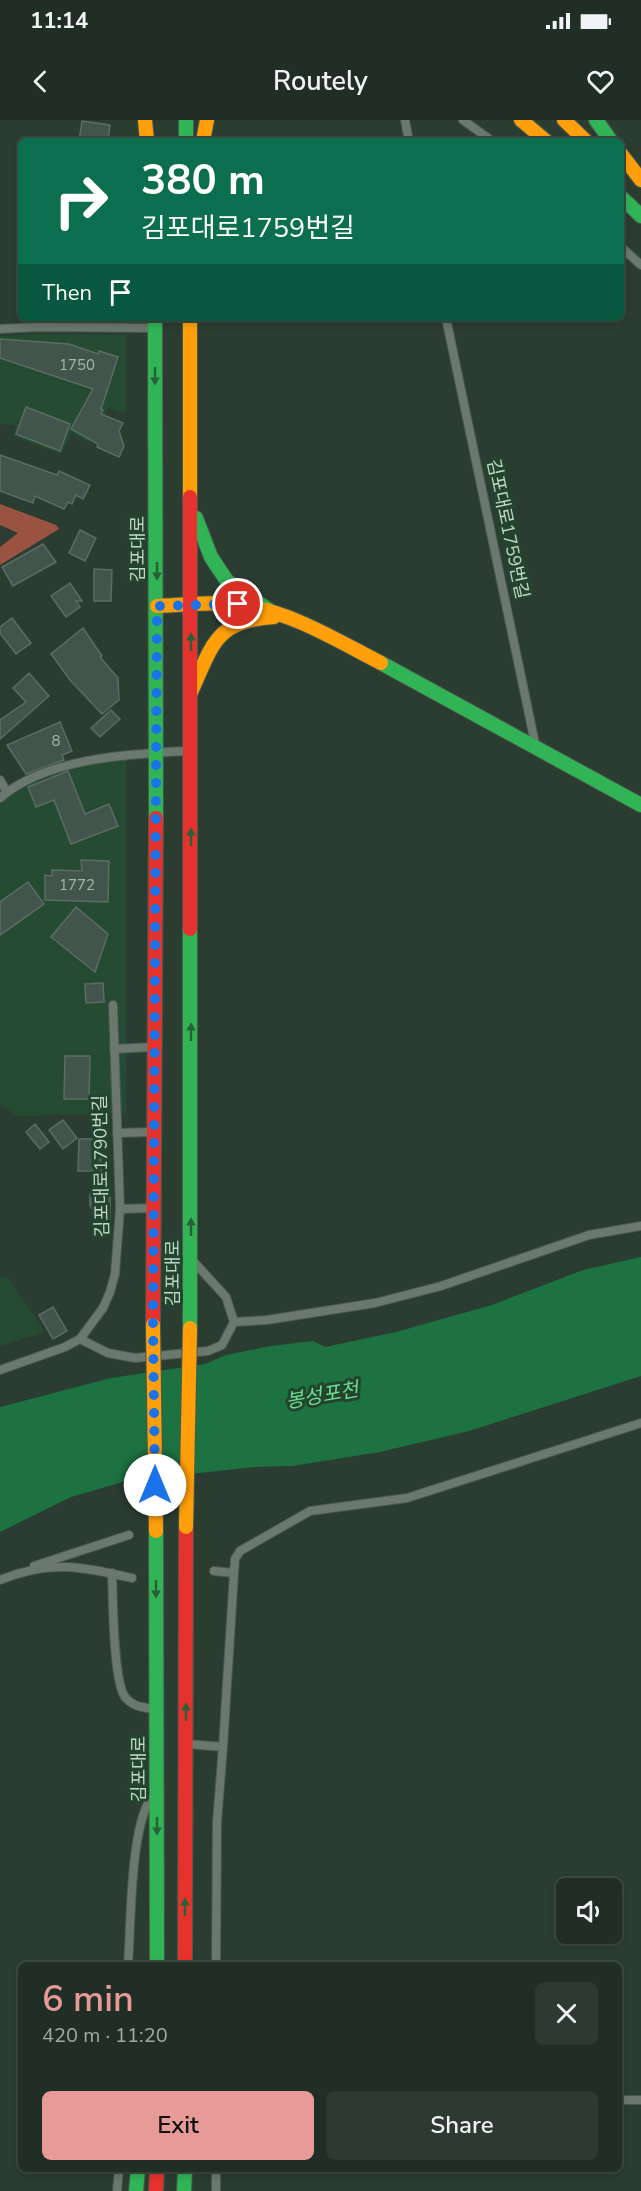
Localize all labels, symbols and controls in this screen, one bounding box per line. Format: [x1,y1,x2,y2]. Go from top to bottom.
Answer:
text: 11:14 [30,6,88,36]
text: Routely [273,63,368,100]
icon: back [24,65,57,98]
icon: heart [584,65,617,98]
text: 380 m [141,152,265,209]
icon: right [42,162,120,240]
text: 김포대로1759번길 [141,210,355,247]
icon: arrive [104,276,137,309]
text: Then [42,278,92,308]
house number: 1750 [59,355,95,375]
one-way arrow [150,367,160,386]
street label: 김포대로1759번길 [481,457,535,601]
street label: 김포대로 [126,516,150,582]
one-way arrow [152,562,161,581]
pin [212,578,263,629]
icon: arrive [221,587,254,620]
one-way arrow [187,633,196,652]
house number: 8 [51,731,61,751]
one-way arrow [186,828,196,847]
house number: 1772 [59,875,95,895]
one-way arrow [186,1023,196,1042]
street label: 김포대로1790번길 [88,1095,114,1237]
one-way arrow [186,1218,196,1237]
street label: 김포대로 [161,1240,185,1306]
water label: 봉성포천 [283,1375,363,1415]
position arrow [123,1453,187,1517]
one-way arrow [151,1580,161,1599]
one-way arrow [181,1702,191,1721]
street label: 김포대로 [127,1736,151,1802]
one-way arrow [152,1817,162,1836]
map controls [556,1878,622,1944]
button: sound [556,1878,622,1944]
one-way arrow [180,1897,190,1916]
text: 6 min [42,1975,134,2024]
button: close [535,1982,598,2045]
text: 420 m · 11:20 [42,2022,168,2049]
button: Exit [42,2091,314,2160]
button: Share [326,2091,598,2160]

